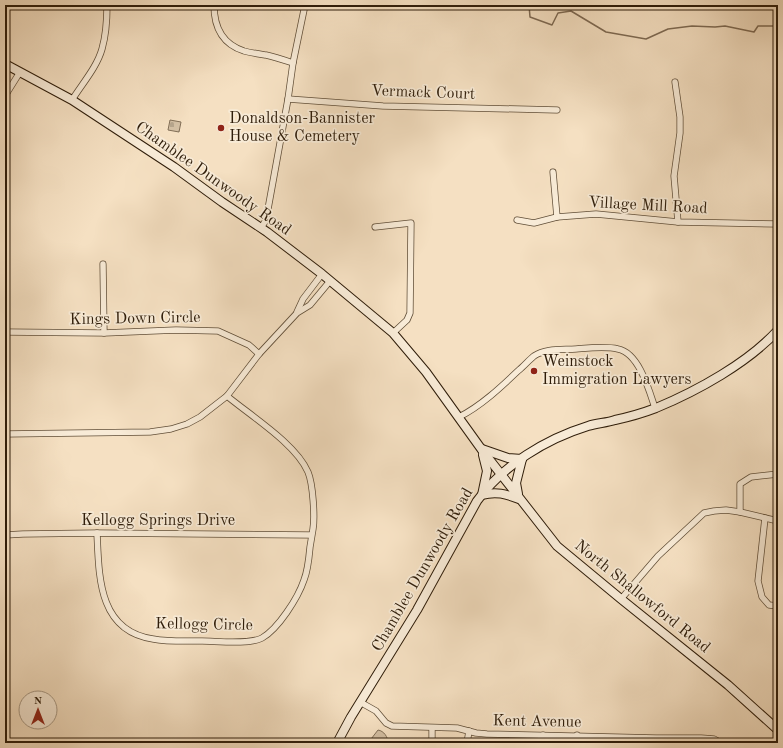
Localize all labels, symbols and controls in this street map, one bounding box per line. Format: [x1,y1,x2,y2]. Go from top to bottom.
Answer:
street label: Vermack Court [371,83,476,103]
place label: Donaldson-Bannister House & Cemetery [229,111,376,145]
street label: Chamblee Dunwoody Road [132,119,294,239]
marker: Donaldson-Bannister House & Cemetery [216,123,226,133]
street label: Village Mill Road [588,195,708,217]
street label: Kings Down Circle [69,310,201,328]
place label: Weinstock Immigration Lawyers [542,354,691,388]
marker: Weinstock Immigration Lawyers [529,366,539,376]
street label: Chamblee Dunwoody Road [370,486,476,654]
street label: Kellogg Springs Drive [81,513,235,529]
street label: North Shallowford Road [571,538,713,656]
street label: Kellogg Circle [155,616,253,634]
north arrow [18,690,58,730]
text: N [34,696,43,707]
street label: Kent Avenue [492,713,582,731]

